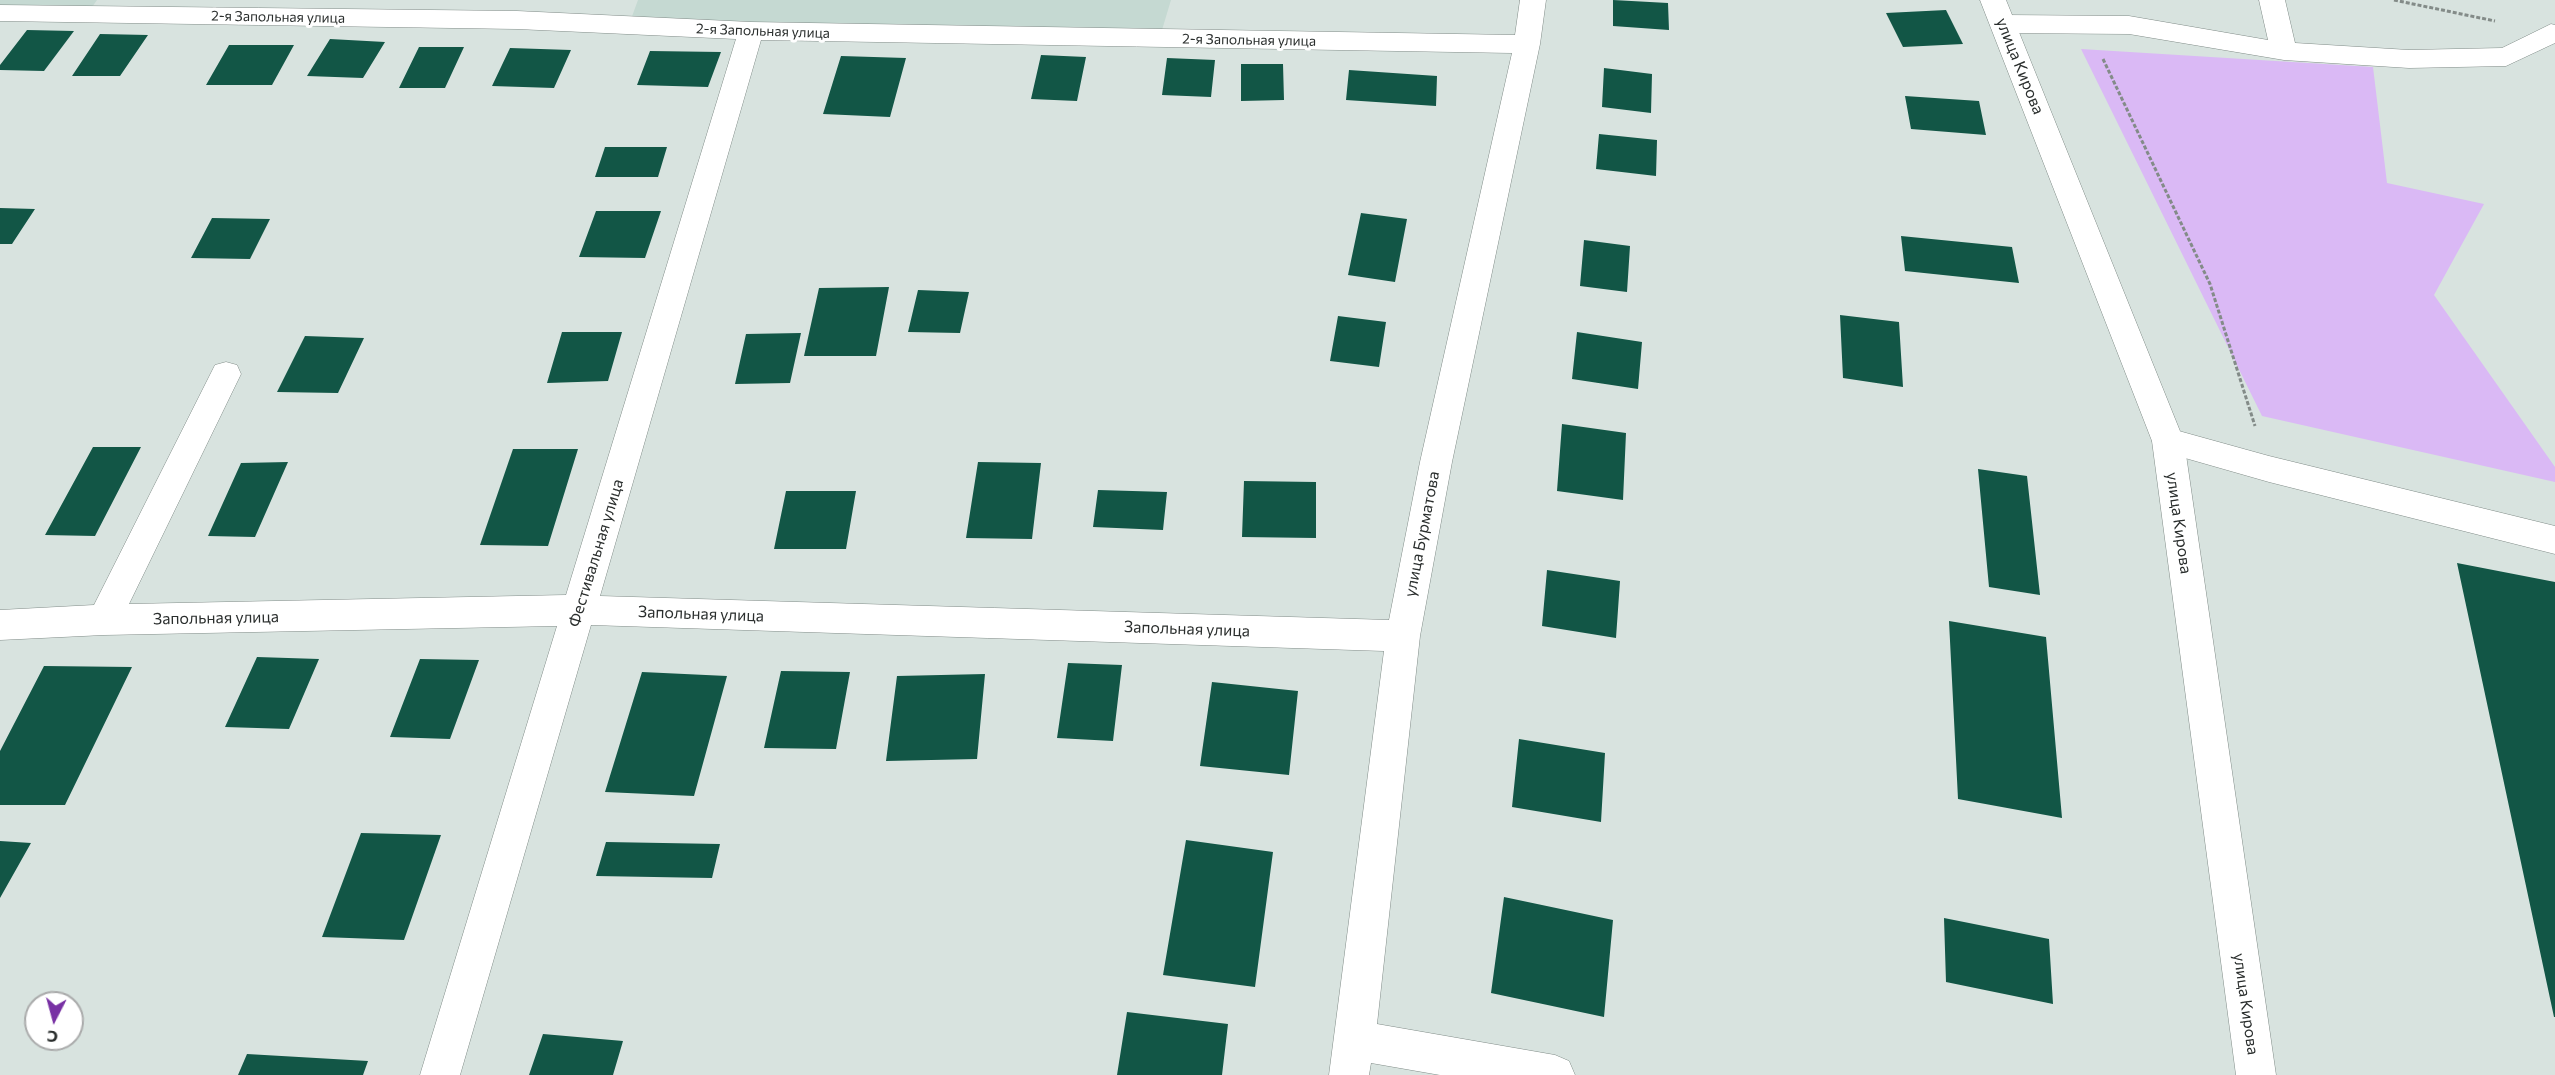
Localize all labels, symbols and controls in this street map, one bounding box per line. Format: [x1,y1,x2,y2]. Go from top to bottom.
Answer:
street label: 2-я Запольная улица [211,7,345,27]
street label: улица Кирова [1992,15,2048,117]
street label: 2-я Запольная улица [696,20,830,42]
street label: 2-я Запольная улица [1182,30,1316,50]
street label: улица Бурматова [1400,470,1444,598]
street label: улица Кирова [2162,471,2196,575]
street label: Фестивальная улица [564,477,628,629]
street label: Запольная улица [638,602,764,626]
street label: Запольная улица [153,607,279,629]
street label: Запольная улица [1124,617,1250,641]
street label: улица Кирова [2229,952,2263,1056]
north arrow [24,991,84,1051]
text: С [46,1027,59,1047]

